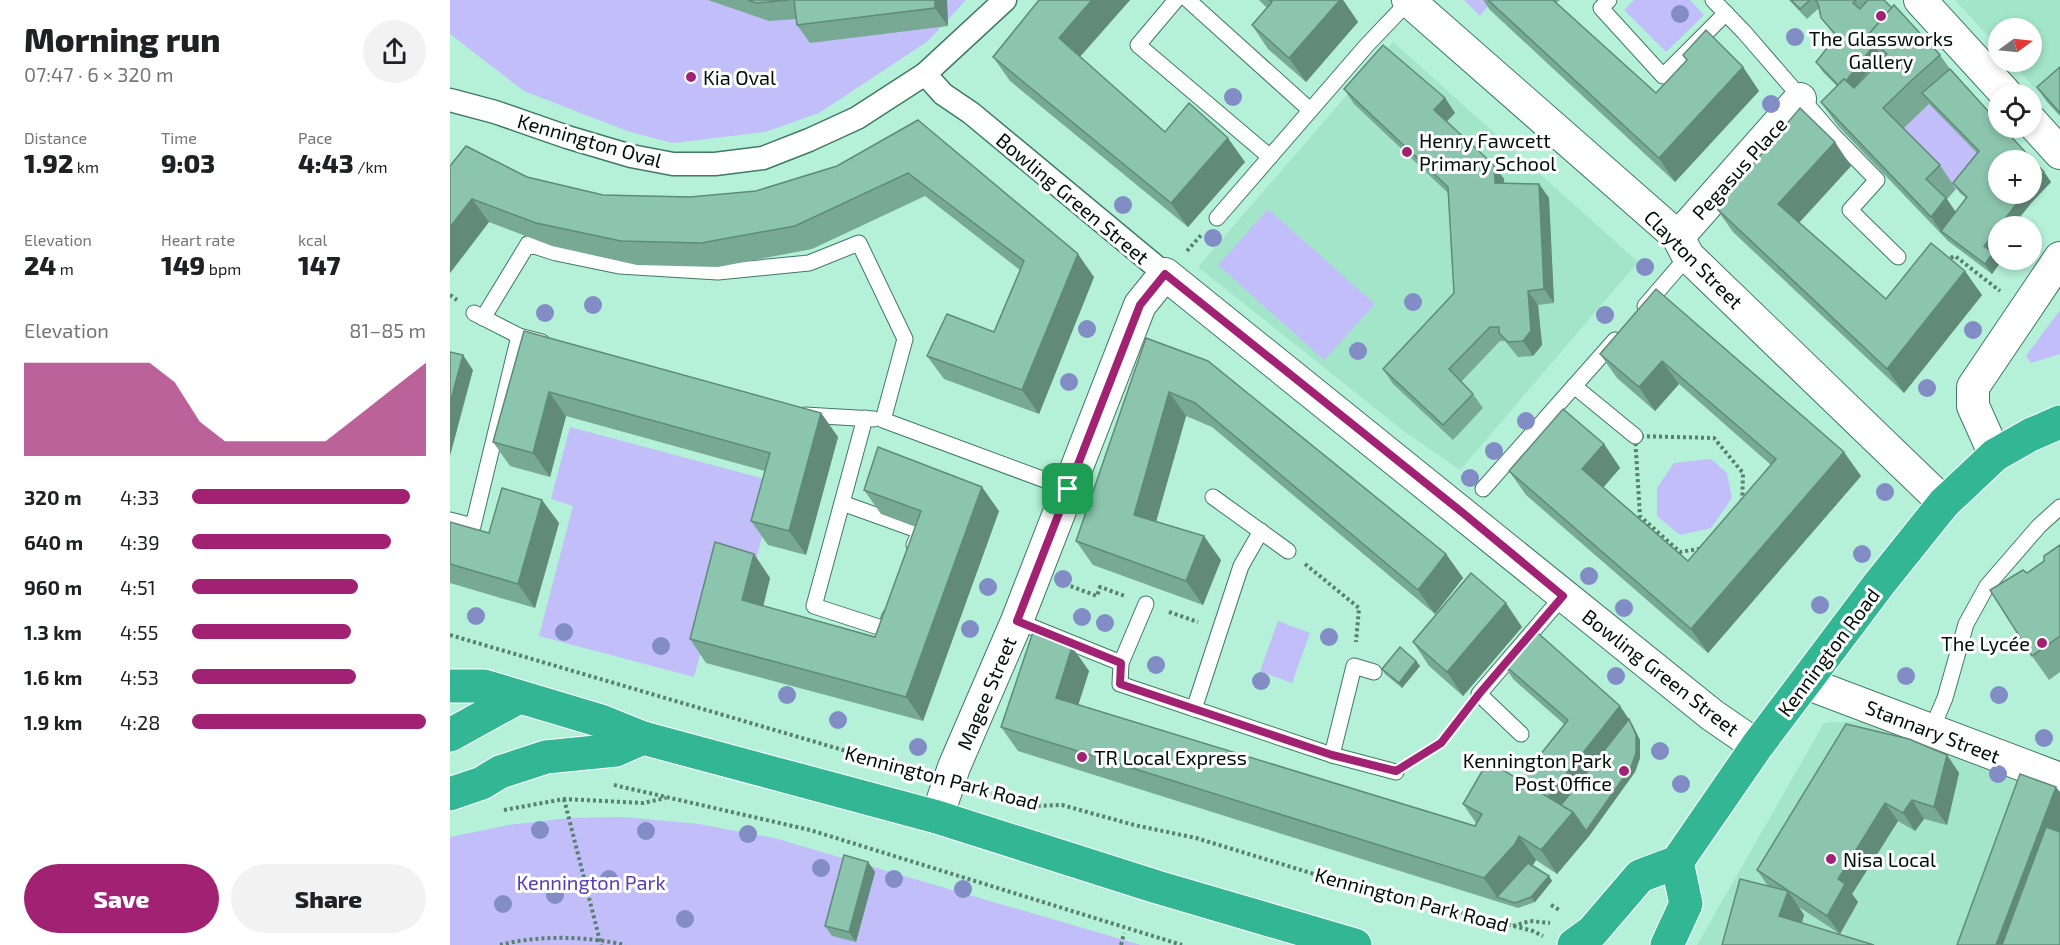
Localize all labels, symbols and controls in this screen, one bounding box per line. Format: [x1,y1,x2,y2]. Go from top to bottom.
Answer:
marker: The Glassworks Gallery [1874,9,1888,23]
north arrow [1988,18,2042,72]
map controls [1988,18,2042,270]
text: Morning run [24,19,221,59]
button: share [363,20,426,83]
place label: The Glassworks Gallery [1809,26,1953,73]
text: 07:47 · 6 × 320 m [24,62,174,86]
place label: Kia Oval [703,65,776,89]
marker: Kia Oval [684,70,698,84]
button: locate [1988,84,2042,138]
street label: Kennington Oval [515,108,665,172]
street label: Pegasus Place [1687,112,1791,224]
street label: Bowling Green Street [992,127,1154,269]
text: Distance [24,128,87,147]
text: Time [161,128,197,147]
text: Pace [298,128,332,147]
place label: Henry Fawcett Primary School [1419,128,1556,175]
marker: Henry Fawcett Primary School [1400,145,1414,159]
text: 1.92 [24,147,73,178]
text: 9:03 [161,147,215,178]
text: 4:43 [298,147,354,178]
button: + [1988,150,2042,204]
text: km [73,157,99,176]
text: /km [354,157,388,176]
street label: Clayton Street [1640,205,1749,314]
button: − [1988,216,2042,270]
text: Elevation [24,230,92,249]
text: Heart rate [161,230,235,249]
text: kcal [298,230,327,249]
text: 24 [24,249,56,280]
text: 149 [161,249,205,280]
text: 147 [298,249,341,280]
text: m [56,259,74,278]
text: bpm [205,259,241,278]
text: Elevation [24,318,109,342]
text: 81–85 m [349,318,426,342]
pin [1042,463,1093,514]
icon: arrive [1051,472,1084,505]
text: 320 m [24,485,82,509]
text: 4:33 [120,485,159,509]
text: 640 m [24,530,83,554]
text: 4:39 [120,530,160,554]
text: 960 m [24,575,82,599]
text: 4:51 [120,575,156,599]
street label: Kennington Road [1772,583,1884,721]
street label: Bowling Green Street [1578,604,1744,741]
text: 1.3 km [24,620,82,644]
text: 4:55 [120,620,158,644]
place label: The Lycée [1941,631,2030,655]
street label: Magee Street [951,632,1021,753]
marker: The Lycée [2035,636,2049,650]
text: 1.6 km [24,665,82,689]
text: 4:53 [120,665,159,689]
street label: Stannary Street [1862,694,2004,768]
text: 1.9 km [24,710,82,734]
text: 4:28 [120,710,160,734]
street label: Kennington Park Road [843,740,1041,814]
place label: TR Local Express [1094,745,1247,769]
place label: Kennington Park Post Office [1463,748,1612,795]
marker: TR Local Express [1075,750,1089,764]
marker: Kennington Park Post Office [1617,764,1631,778]
place label: Nisa Local [1843,847,1936,871]
marker: Nisa Local [1824,852,1838,866]
street label: Kennington Park Road [1313,862,1511,936]
button: Save [24,864,219,933]
button: Share [231,864,426,933]
park label: Kennington Park [516,870,666,894]

